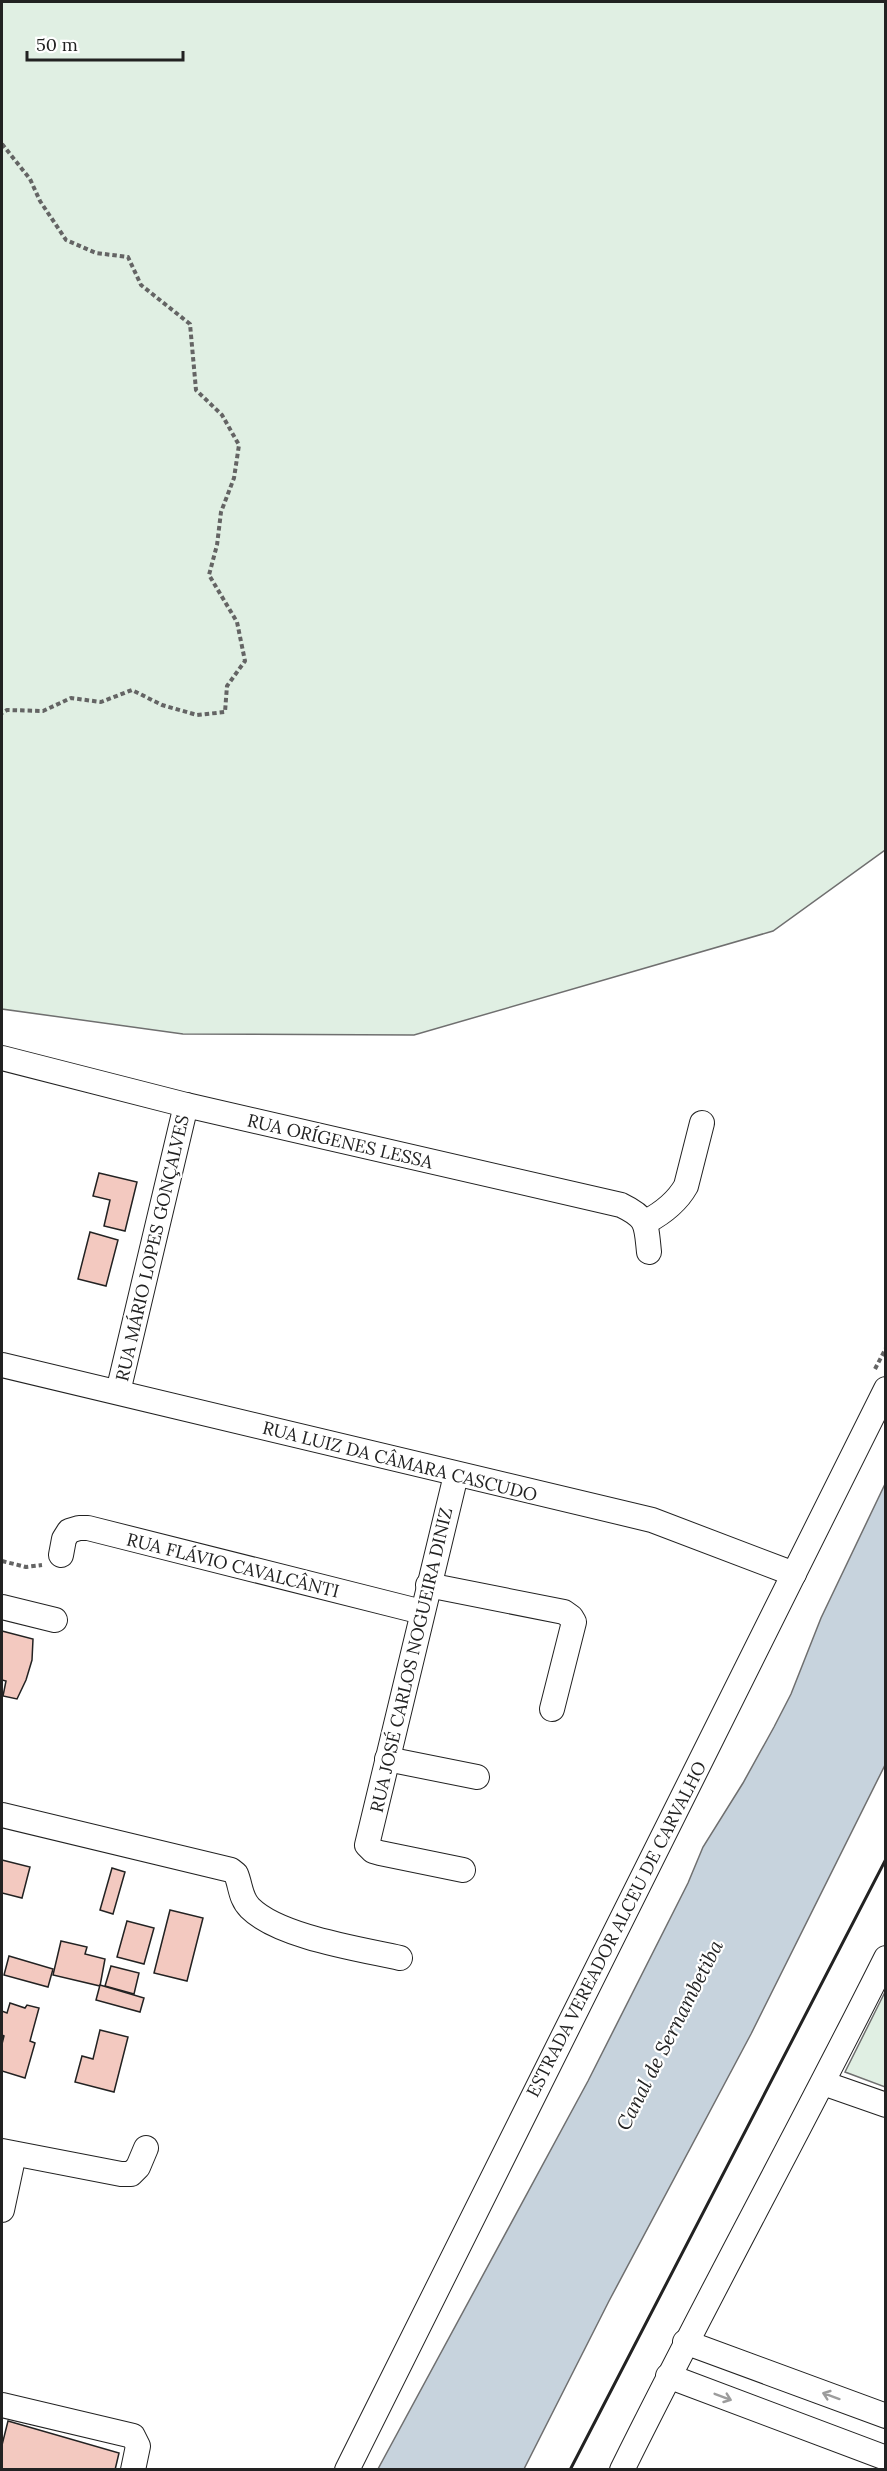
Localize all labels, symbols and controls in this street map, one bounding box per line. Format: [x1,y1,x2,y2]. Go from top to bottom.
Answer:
scale bar [27,24,183,62]
text: 50 m [36,33,78,56]
street label: RUA ORÍGENES LESSA [245,1108,436,1174]
street label: RUA MÁRIO LOPES GONÇALVES [110,1113,194,1383]
street label: RUA LUIZ DA CÂMARA CASCUDO [260,1416,540,1506]
street label: RUA JOSÉ CARLOS NOGUEIRA DINIZ [365,1505,457,1815]
street label: RUA FLÁVIO CAVALCÂNTI [124,1527,342,1603]
street label: ESTRADA VEREADOR ALCEU DE CARVALHO [521,1757,711,2101]
water label: Canal de Sernambetiba [610,1936,728,2134]
one-way arrow [822,2389,840,2400]
one-way arrow [713,2392,732,2403]

